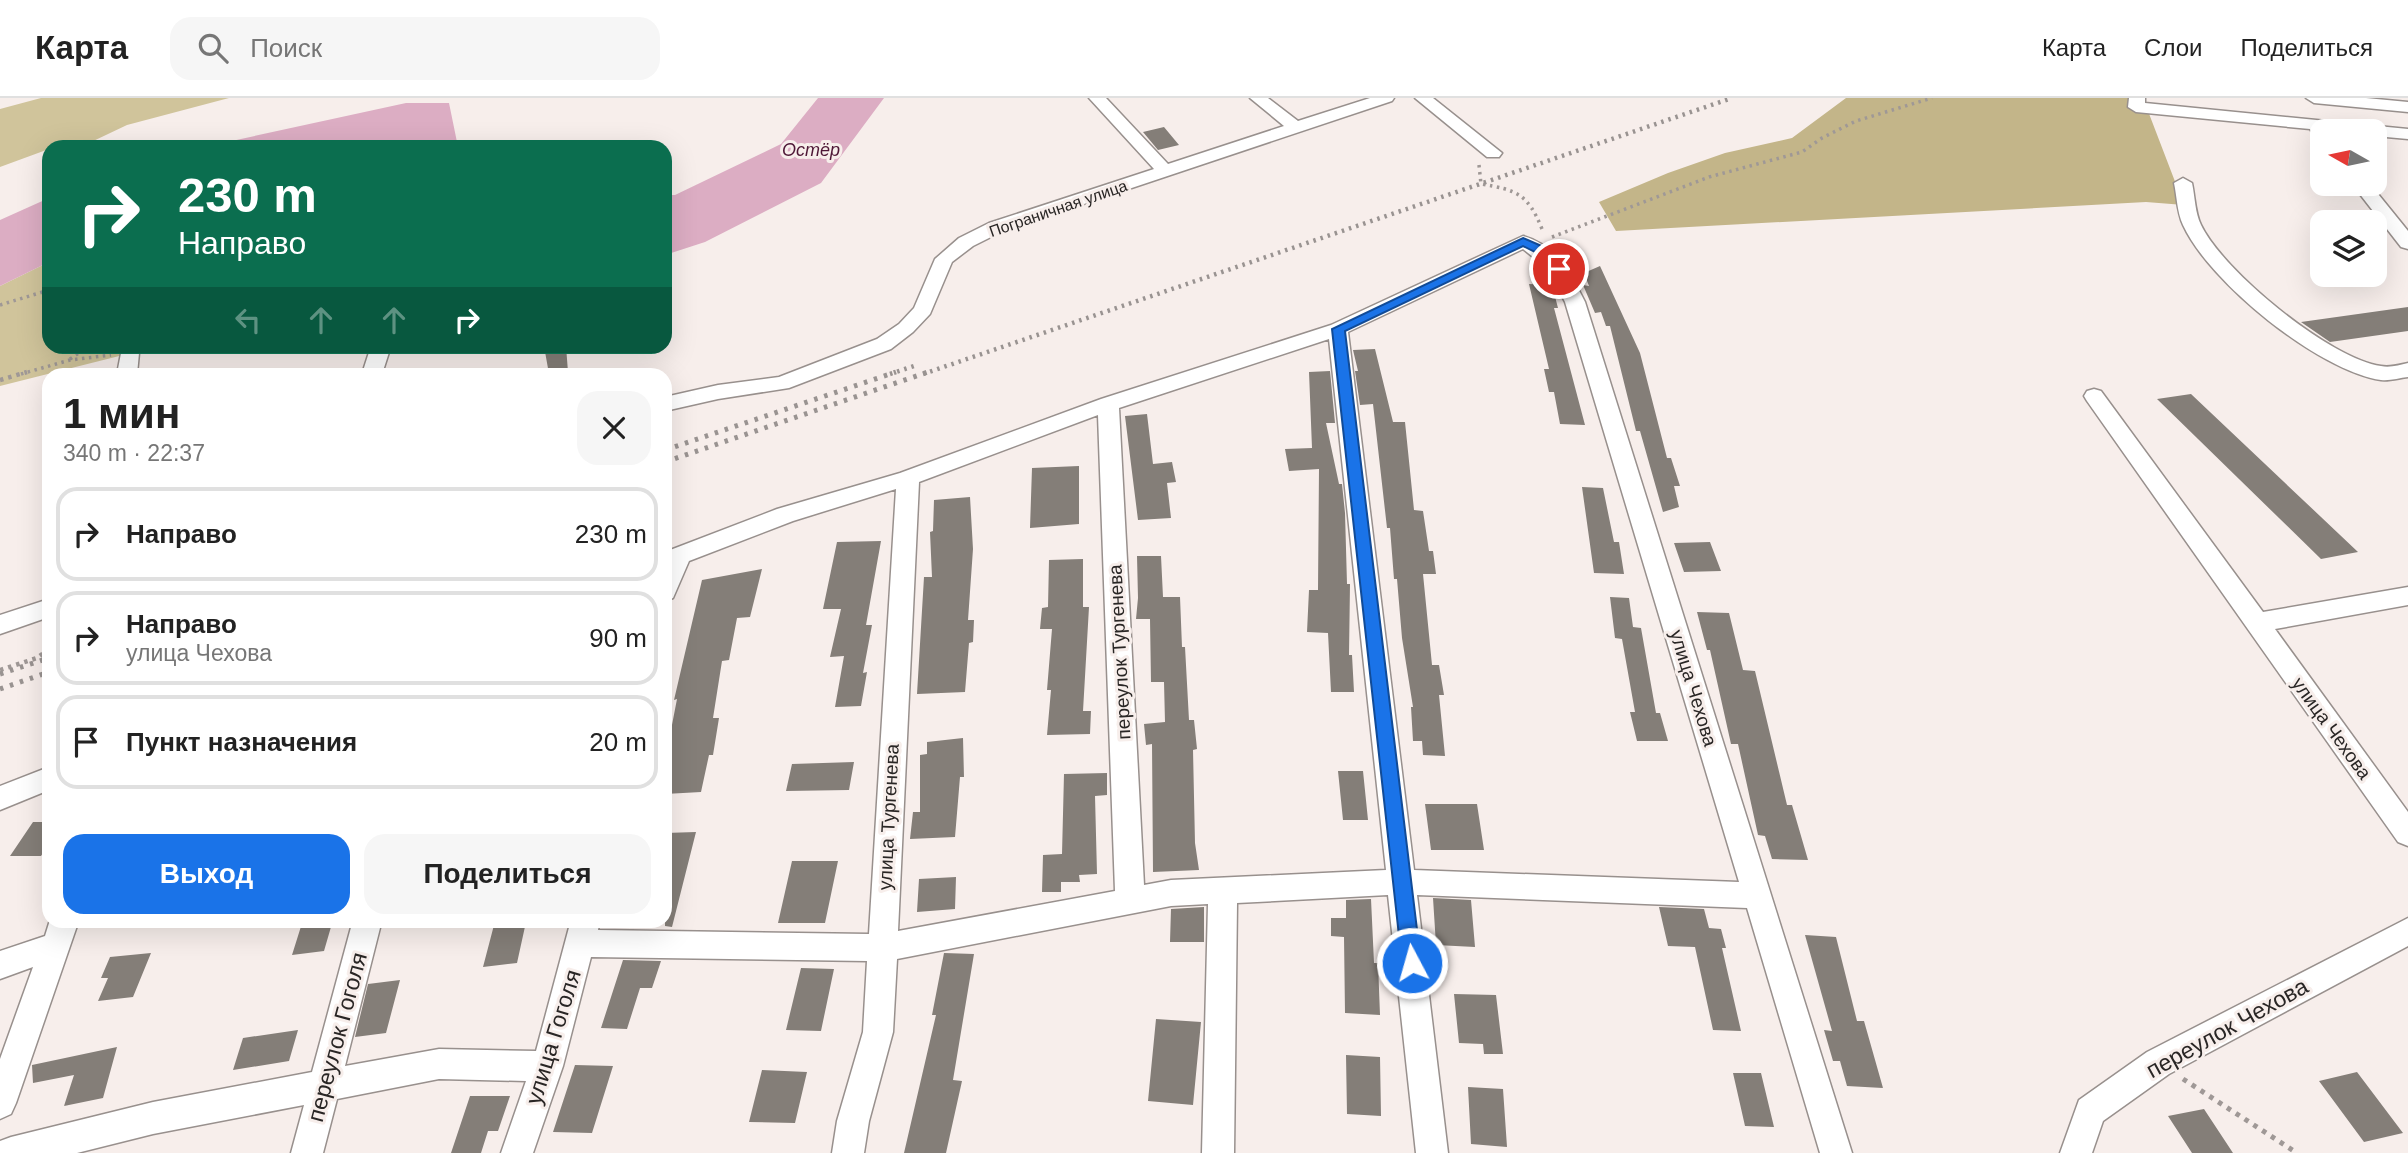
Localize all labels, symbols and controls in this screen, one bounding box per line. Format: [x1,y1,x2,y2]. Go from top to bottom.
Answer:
search box [170,17,660,80]
text: Карта [35,29,128,66]
icon: search [194,29,232,67]
text: Поиск [250,33,322,63]
text: Карта [2042,34,2106,61]
text: Слои [2144,34,2202,61]
text: Поделиться [2240,34,2373,61]
north arrow [2310,119,2387,196]
map controls [2310,119,2387,287]
water label: Остёр [782,140,840,160]
icon: right [63,168,154,259]
text: 230 m [178,168,317,222]
street label: Пограничная улица [987,177,1130,240]
button: layers [2310,210,2387,287]
text: Направо [178,225,306,261]
pin [1529,239,1589,299]
icon: arrive [1540,250,1578,288]
icon: left [229,301,267,339]
icon: ahead [302,301,340,339]
icon: ahead [375,301,413,339]
icon: right [448,301,486,339]
text: 1 мин [63,390,180,437]
button: close [577,391,651,465]
text: 340 m · 22:37 [63,440,205,466]
icon: right [67,515,105,553]
text: Направо [126,519,237,549]
text: 230 m [575,519,647,549]
street label: переулок Тургенева [1104,563,1135,740]
text: Направо [126,609,237,639]
icon: right [67,619,105,657]
text: 90 m [589,623,647,653]
street label: улица Чехова [1666,627,1721,749]
text: улица Чехова [126,640,272,666]
street label: улица Чехова [2288,673,2376,784]
icon: arrive [67,723,105,761]
text: Пункт назначения [126,727,357,757]
text: 20 m [589,727,647,757]
street label: улица Тургенева [874,743,903,891]
button: Выход [63,834,350,914]
button: Поделиться [364,834,651,914]
position arrow [1375,926,1449,1000]
street label: переулок Гоголя [302,949,372,1125]
street label: улица Гоголя [520,967,586,1107]
street label: переулок Чехова [2142,973,2313,1083]

